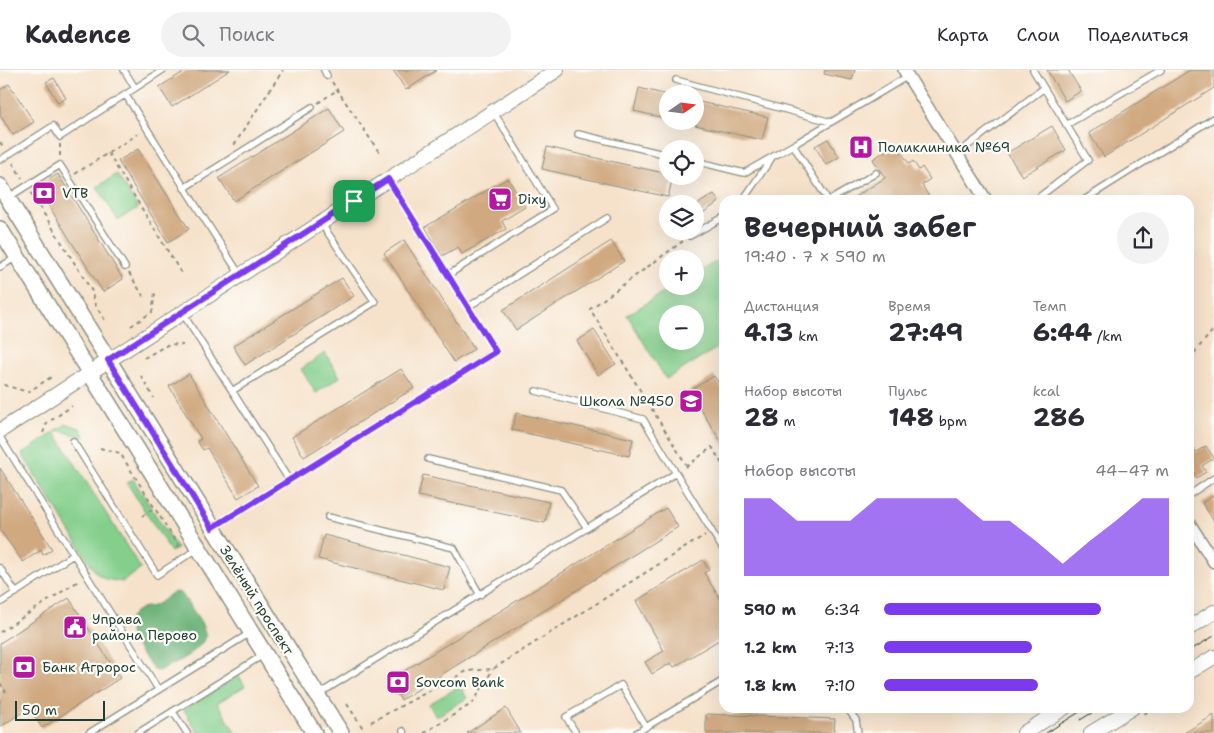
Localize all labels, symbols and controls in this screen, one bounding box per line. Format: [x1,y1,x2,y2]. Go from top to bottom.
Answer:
search box [161,12,511,57]
text: Kadence [25,19,131,51]
icon: search [179,21,207,49]
text: Поиск [219,22,275,47]
text: Карта [937,23,988,47]
text: Слои [1016,23,1060,47]
text: Поделиться [1088,23,1189,47]
north arrow [659,85,704,130]
map controls [659,85,704,350]
hospital icon: Поликлиника №69 [848,134,874,160]
place label: Поликлиника №69 [878,138,1010,156]
button: locate [659,140,704,185]
bank icon: VTB [31,180,57,206]
pin [333,180,375,222]
place label: VTB [62,184,88,202]
supermarket icon: Dixy [487,186,513,212]
icon: arrive [340,187,368,215]
place label: Dixy [518,190,547,208]
button: layers [659,195,704,240]
text: Вечерний забег [744,208,976,246]
button: share [1117,212,1169,264]
text: 19:40 · 7 × 590 m [744,246,886,267]
button: + [659,250,704,295]
text: Дистанция [744,297,819,315]
text: Время [888,297,931,315]
text: Темп [1033,297,1067,315]
button: − [659,305,704,350]
text: 4.13 [744,315,793,349]
text: 27:49 [888,315,963,349]
text: 6:44 [1033,315,1092,349]
text: km [793,327,818,345]
text: /km [1092,327,1122,345]
text: Набор высоты [744,382,842,400]
text: Пульс [888,382,928,400]
text: kcal [1033,382,1060,400]
school or university icon: Школа №450 [678,388,704,414]
place label: Школа №450 [579,392,674,410]
text: 28 [744,400,779,434]
text: 148 [888,400,934,434]
text: 286 [1033,400,1085,434]
text: m [779,412,796,430]
text: bpm [934,412,967,430]
text: Набор высоты [744,460,856,481]
text: 44–47 m [1095,460,1169,481]
street label: Зелёный проспект [216,542,298,659]
text: 590 m [744,599,796,620]
text: 6:34 [824,599,860,620]
place label: Управа района Перово [92,610,197,644]
public building icon: Управа района Перово [62,614,88,640]
text: 1.2 km [744,637,797,658]
text: 7:13 [824,637,855,658]
bank icon: Банк Агророс [11,654,37,680]
place label: Банк Агророс [42,658,136,676]
bank icon: Sovcom Bank [385,669,411,695]
place label: Sovcom Bank [416,673,505,691]
text: 1.8 km [744,675,796,696]
text: 7:10 [824,675,855,696]
scale bar [15,698,105,721]
text: 50 m [22,701,57,719]

